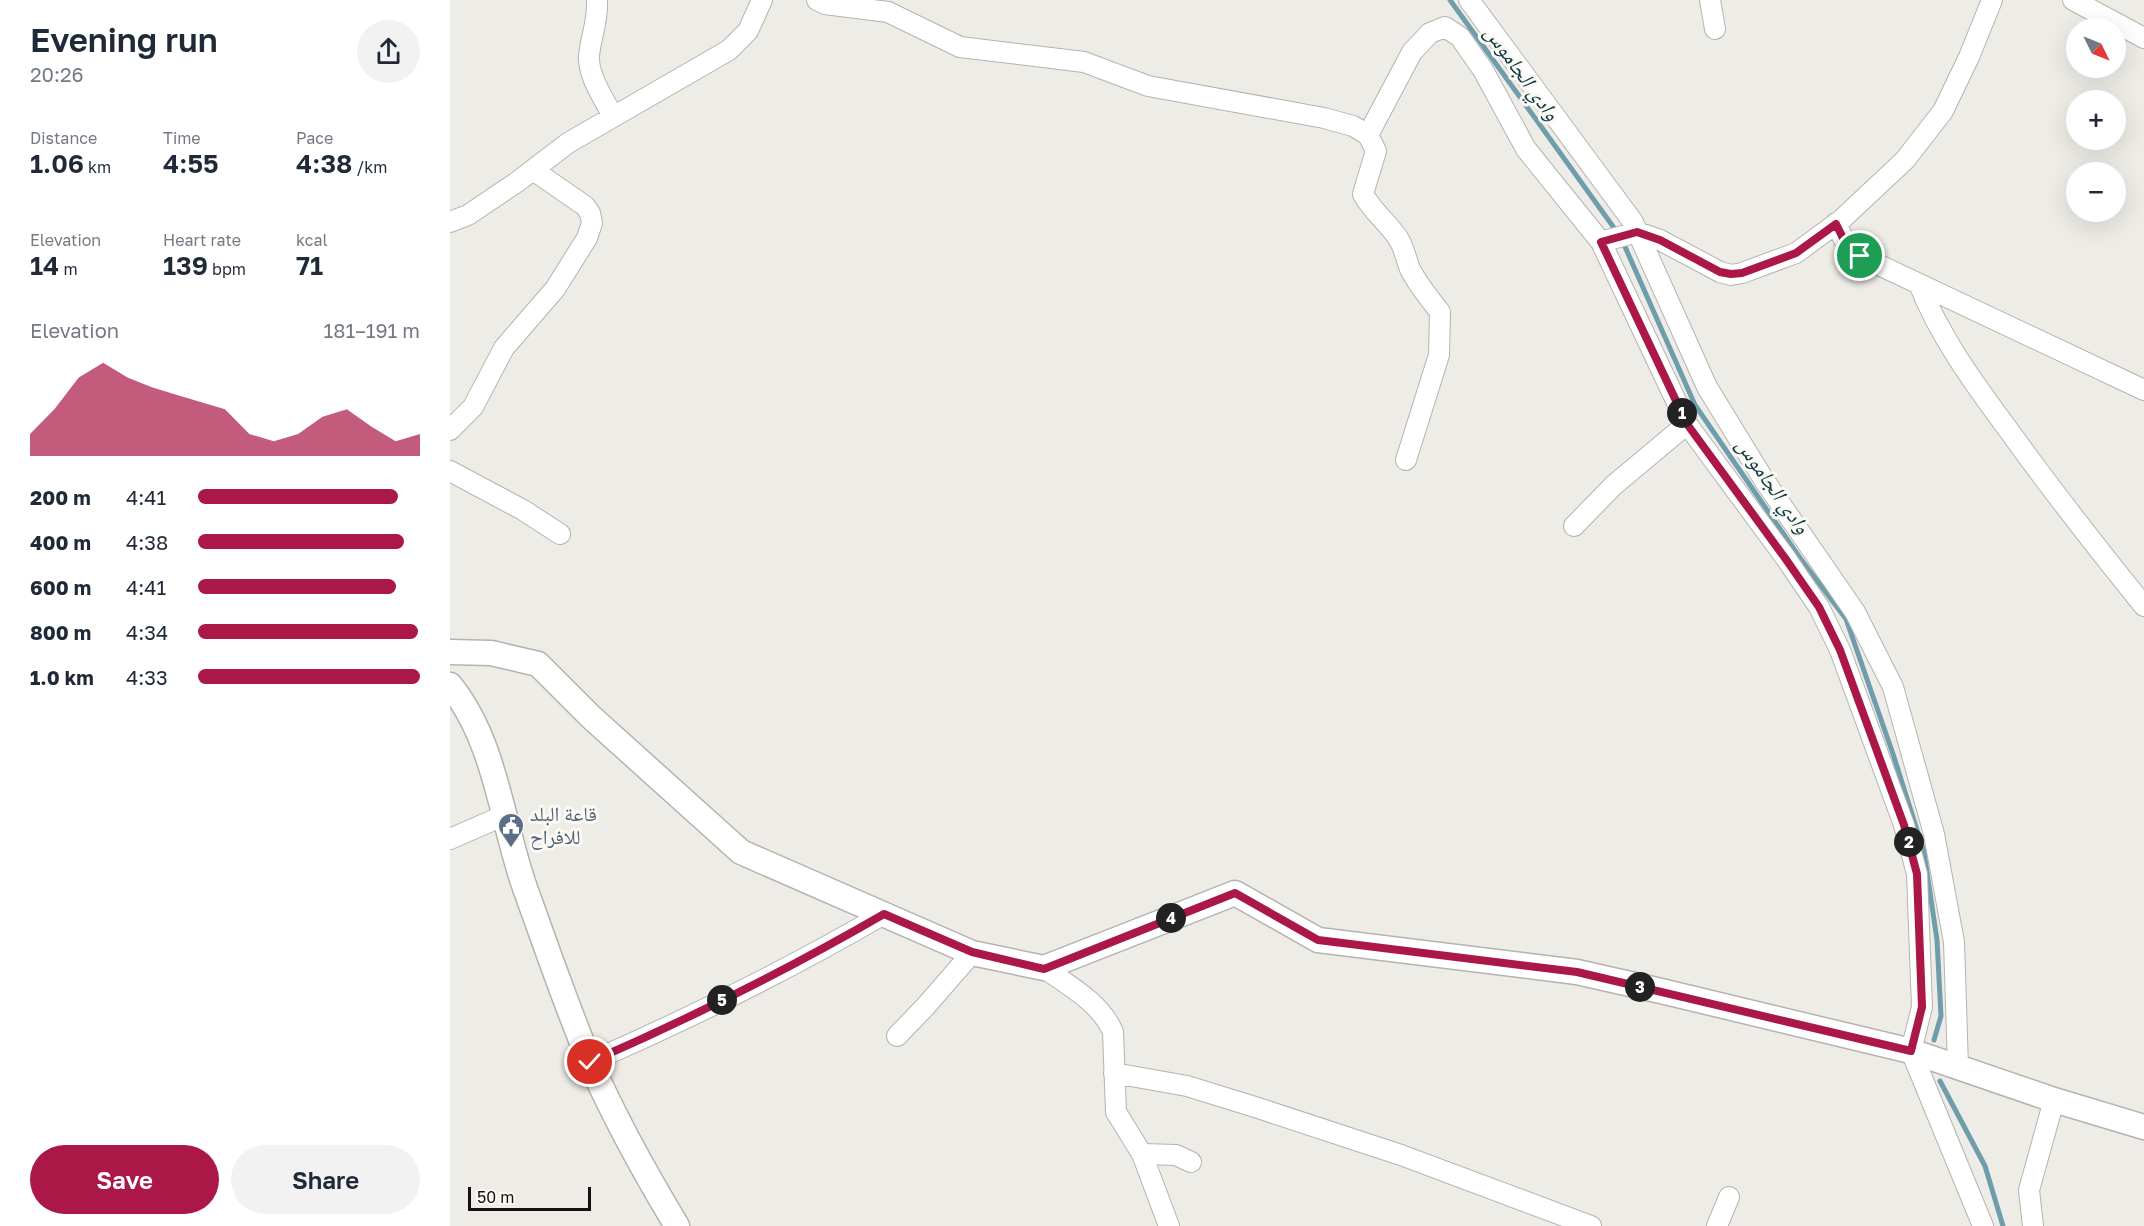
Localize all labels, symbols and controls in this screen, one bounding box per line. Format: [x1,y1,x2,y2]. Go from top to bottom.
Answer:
north arrow [2066,18,2126,78]
map controls [2066,18,2126,222]
text: Evening run [30,20,218,59]
button: share [357,20,420,83]
water label: وادي الجاموس [1476,20,1566,128]
text: 20:26 [30,62,84,86]
button: + [2066,90,2126,150]
text: Distance [30,128,97,148]
text: Time [163,128,201,148]
text: Pace [296,128,333,148]
text: 1.06 [30,148,84,179]
text: 4:55 [163,148,219,179]
text: 4:38 [296,148,352,179]
text: km [84,157,111,177]
text: /km [352,157,387,177]
button: − [2066,162,2126,222]
text: Elevation [30,230,101,250]
text: Heart rate [163,230,241,250]
text: kcal [296,230,328,250]
pin [1834,230,1885,281]
icon: arrive [1843,239,1876,272]
text: 14 [30,250,59,281]
text: 139 [163,250,208,281]
text: 71 [296,250,323,281]
text: m [59,259,78,279]
text: bpm [208,259,246,279]
text: Elevation [30,318,119,342]
text: 181–191 m [324,318,420,342]
pin: 1 [1667,398,1697,428]
text: 1 [1678,403,1686,423]
water label: وادي الجاموس [1728,432,1816,541]
text: 200 m [30,485,91,509]
text: 4:41 [126,485,166,509]
text: 400 m [30,530,91,554]
text: 4:38 [126,530,168,554]
text: 600 m [30,575,91,599]
text: 4:41 [126,575,166,599]
text: 800 m [30,620,91,644]
text: 4:34 [126,620,168,644]
text: 1.0 km [30,665,94,689]
text: 4:33 [126,665,168,689]
place label: قاعة البلد للافراح [530,801,597,850]
public building icon: قاعة البلد للافراح [496,811,526,849]
pin: 2 [1894,827,1924,857]
text: 2 [1904,832,1914,852]
pin: 4 [1156,903,1186,933]
text: 4 [1166,908,1176,928]
pin: 3 [1625,972,1655,1002]
text: 3 [1635,977,1645,997]
pin: 5 [707,985,737,1015]
text: 5 [717,990,727,1010]
pin [564,1036,615,1087]
icon: check [573,1045,606,1078]
button: Save [30,1145,219,1214]
button: Share [231,1145,420,1214]
scale bar [468,1184,591,1212]
text: 50 m [477,1187,514,1207]

